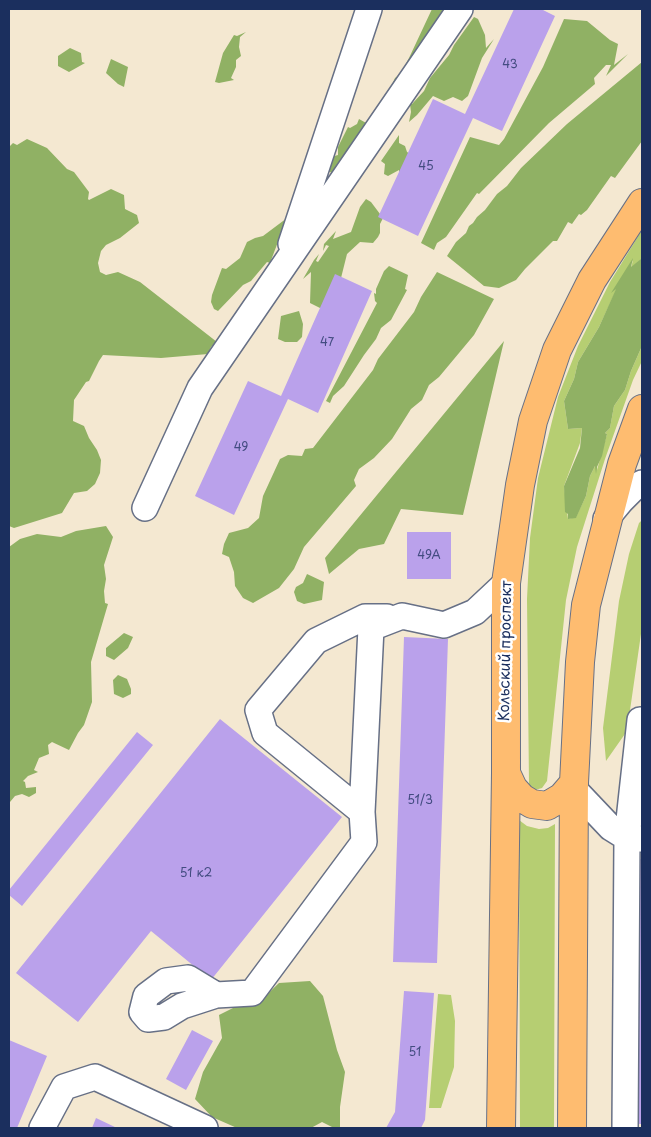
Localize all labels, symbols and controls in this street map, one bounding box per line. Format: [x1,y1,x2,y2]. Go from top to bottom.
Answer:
house number: 43 [502,58,518,72]
house number: 45 [418,160,434,174]
house number: 47 [320,336,334,350]
house number: 49 [234,441,248,455]
house number: 49А [417,549,441,563]
street label: Кольский проспект [496,580,516,722]
house number: 51/3 [407,794,433,808]
house number: 51 к2 [180,867,212,881]
house number: 51 [409,1046,421,1060]

